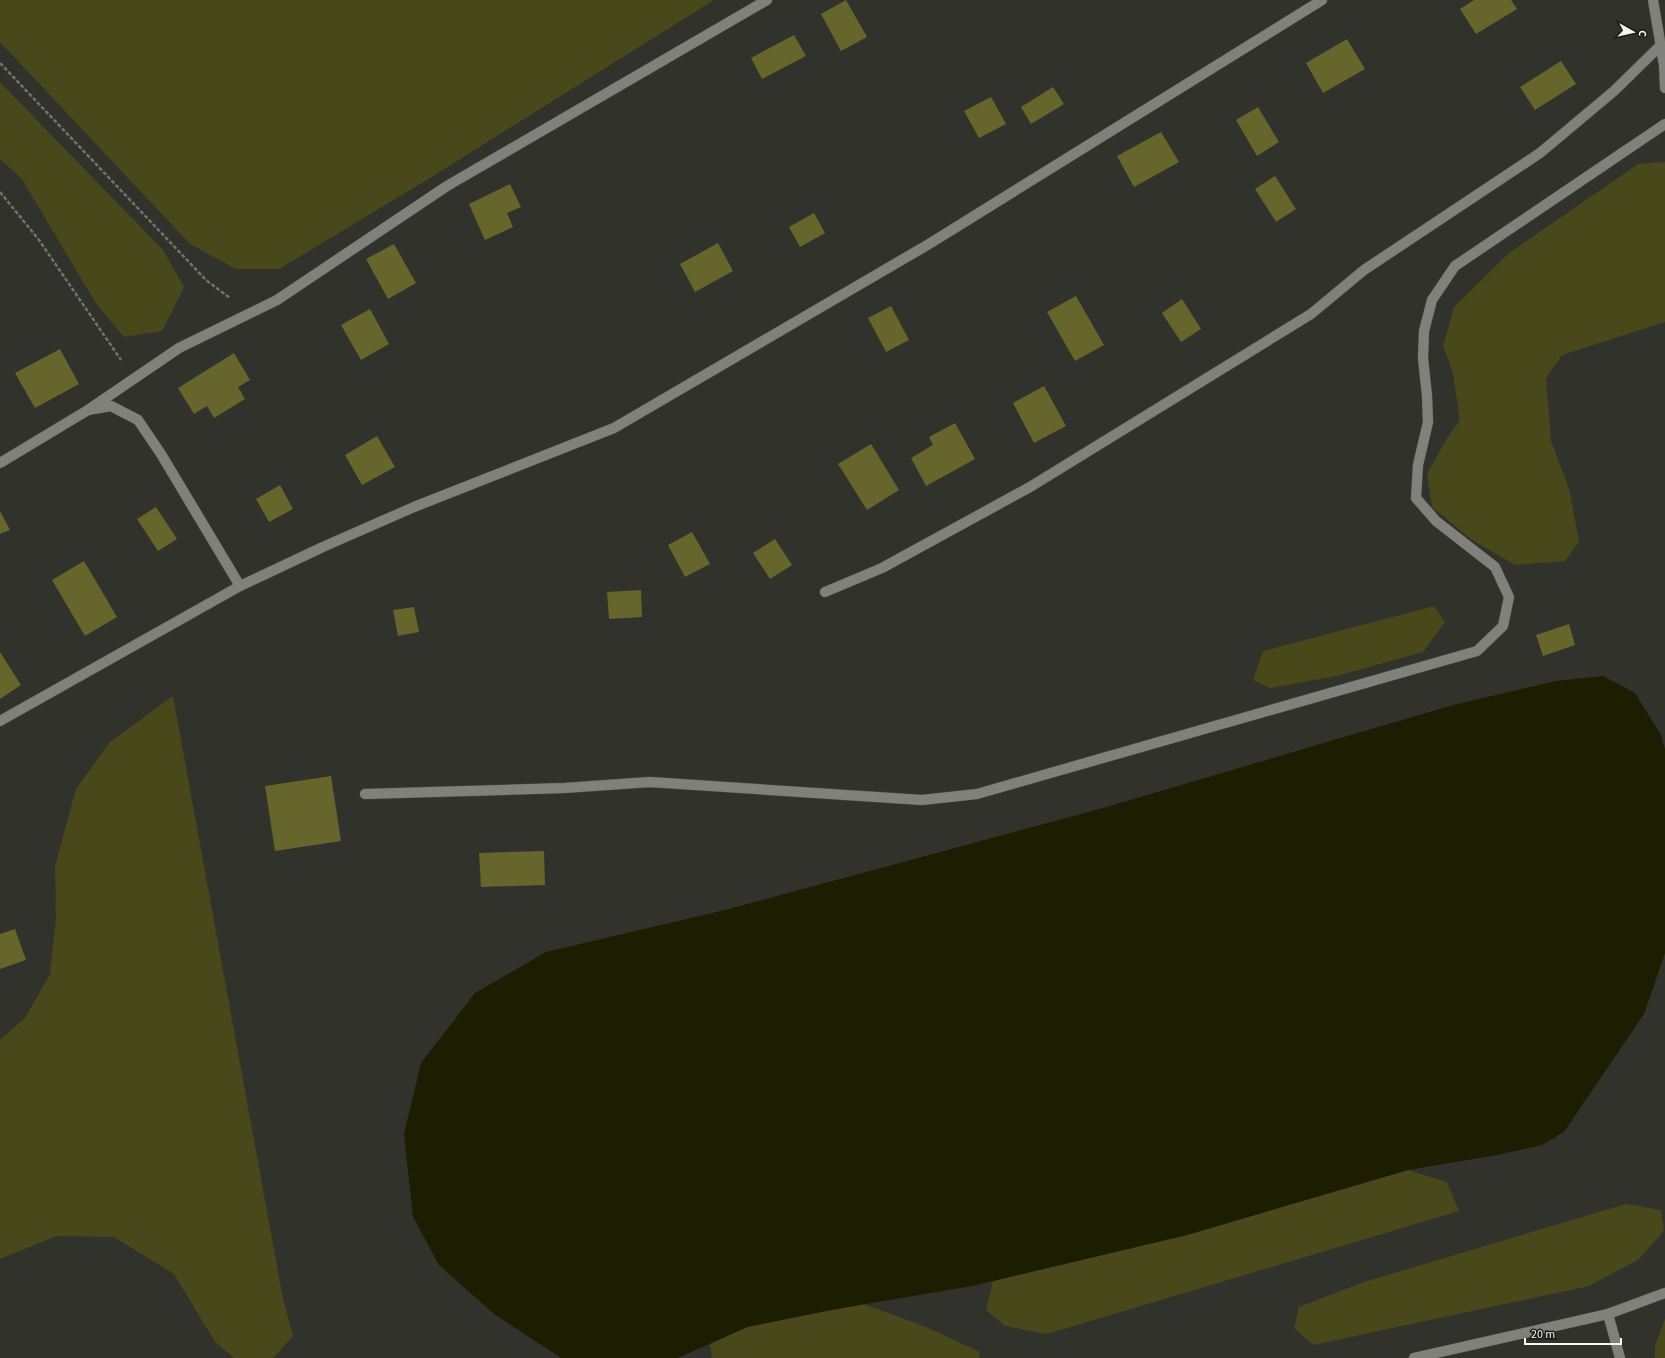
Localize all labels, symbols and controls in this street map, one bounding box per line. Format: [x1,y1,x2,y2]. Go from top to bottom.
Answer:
north arrow [1613,12,1653,52]
text: С [1634,29,1650,38]
scale bar [1525,1320,1621,1346]
text: 20 m [1531,1326,1555,1343]

